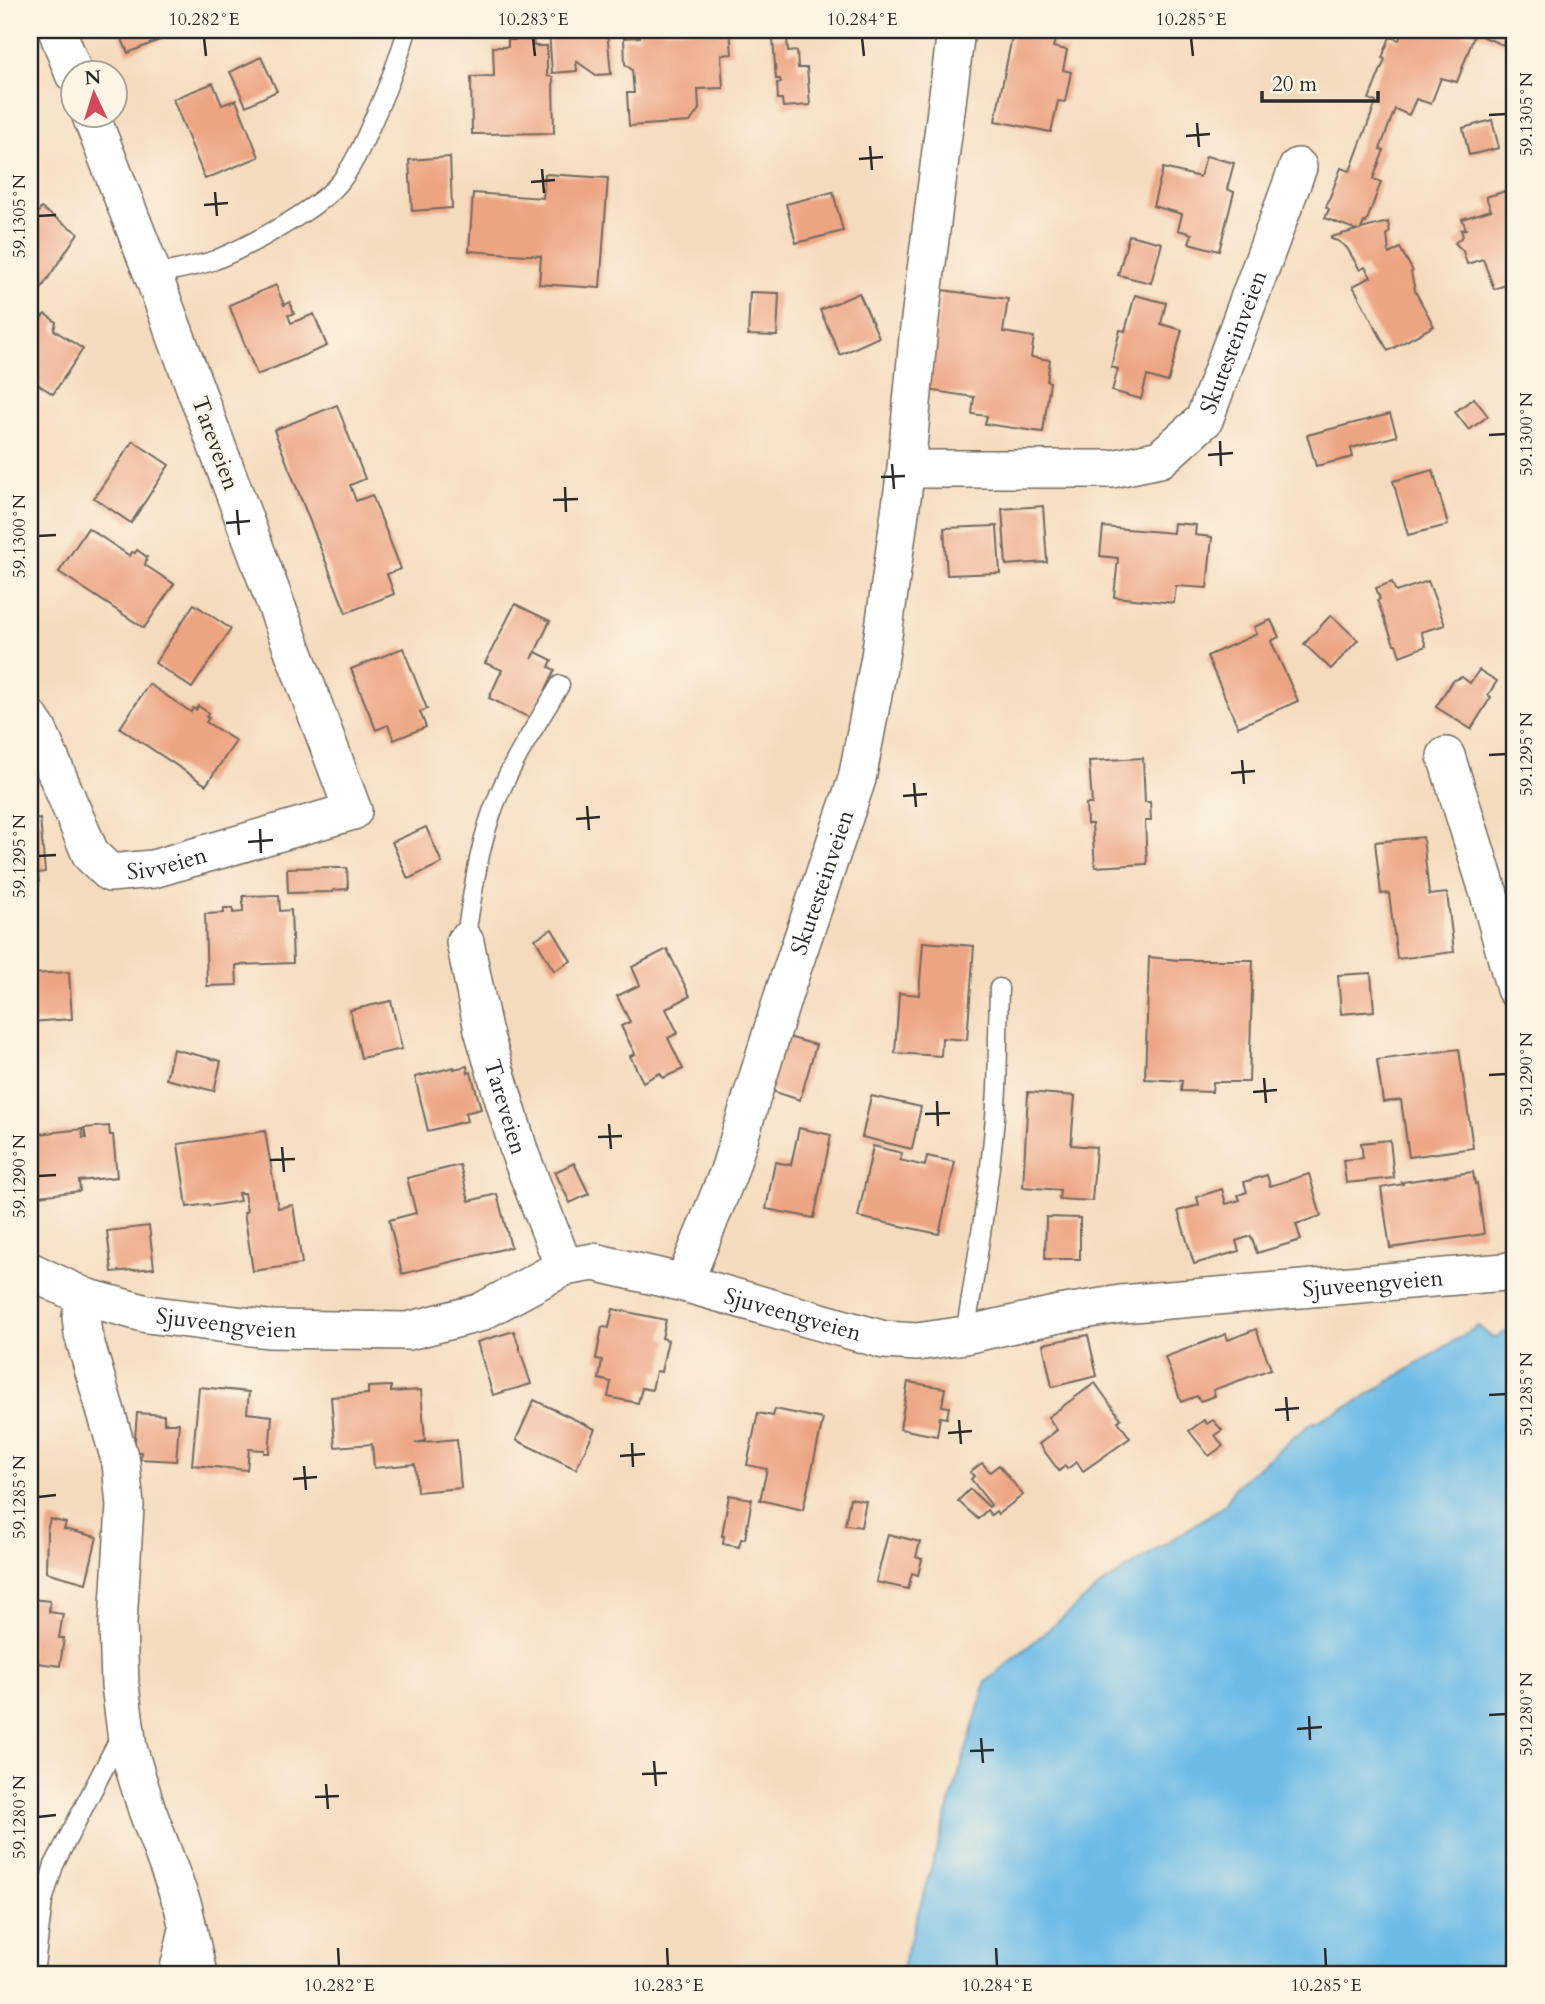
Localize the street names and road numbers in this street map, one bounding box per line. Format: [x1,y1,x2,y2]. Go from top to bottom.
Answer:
street label: Skutesteinveien [1193,266,1274,419]
street label: Tareveien [184,392,247,494]
street label: Skutesteinveien [783,806,861,959]
street label: Sivveien [125,839,211,887]
street label: Tareveien [477,1056,534,1158]
street label: Sjuveengveien [1301,1262,1444,1305]
street label: Sjuveengveien [721,1280,865,1349]
street label: Sjuveengveien [154,1300,297,1345]

